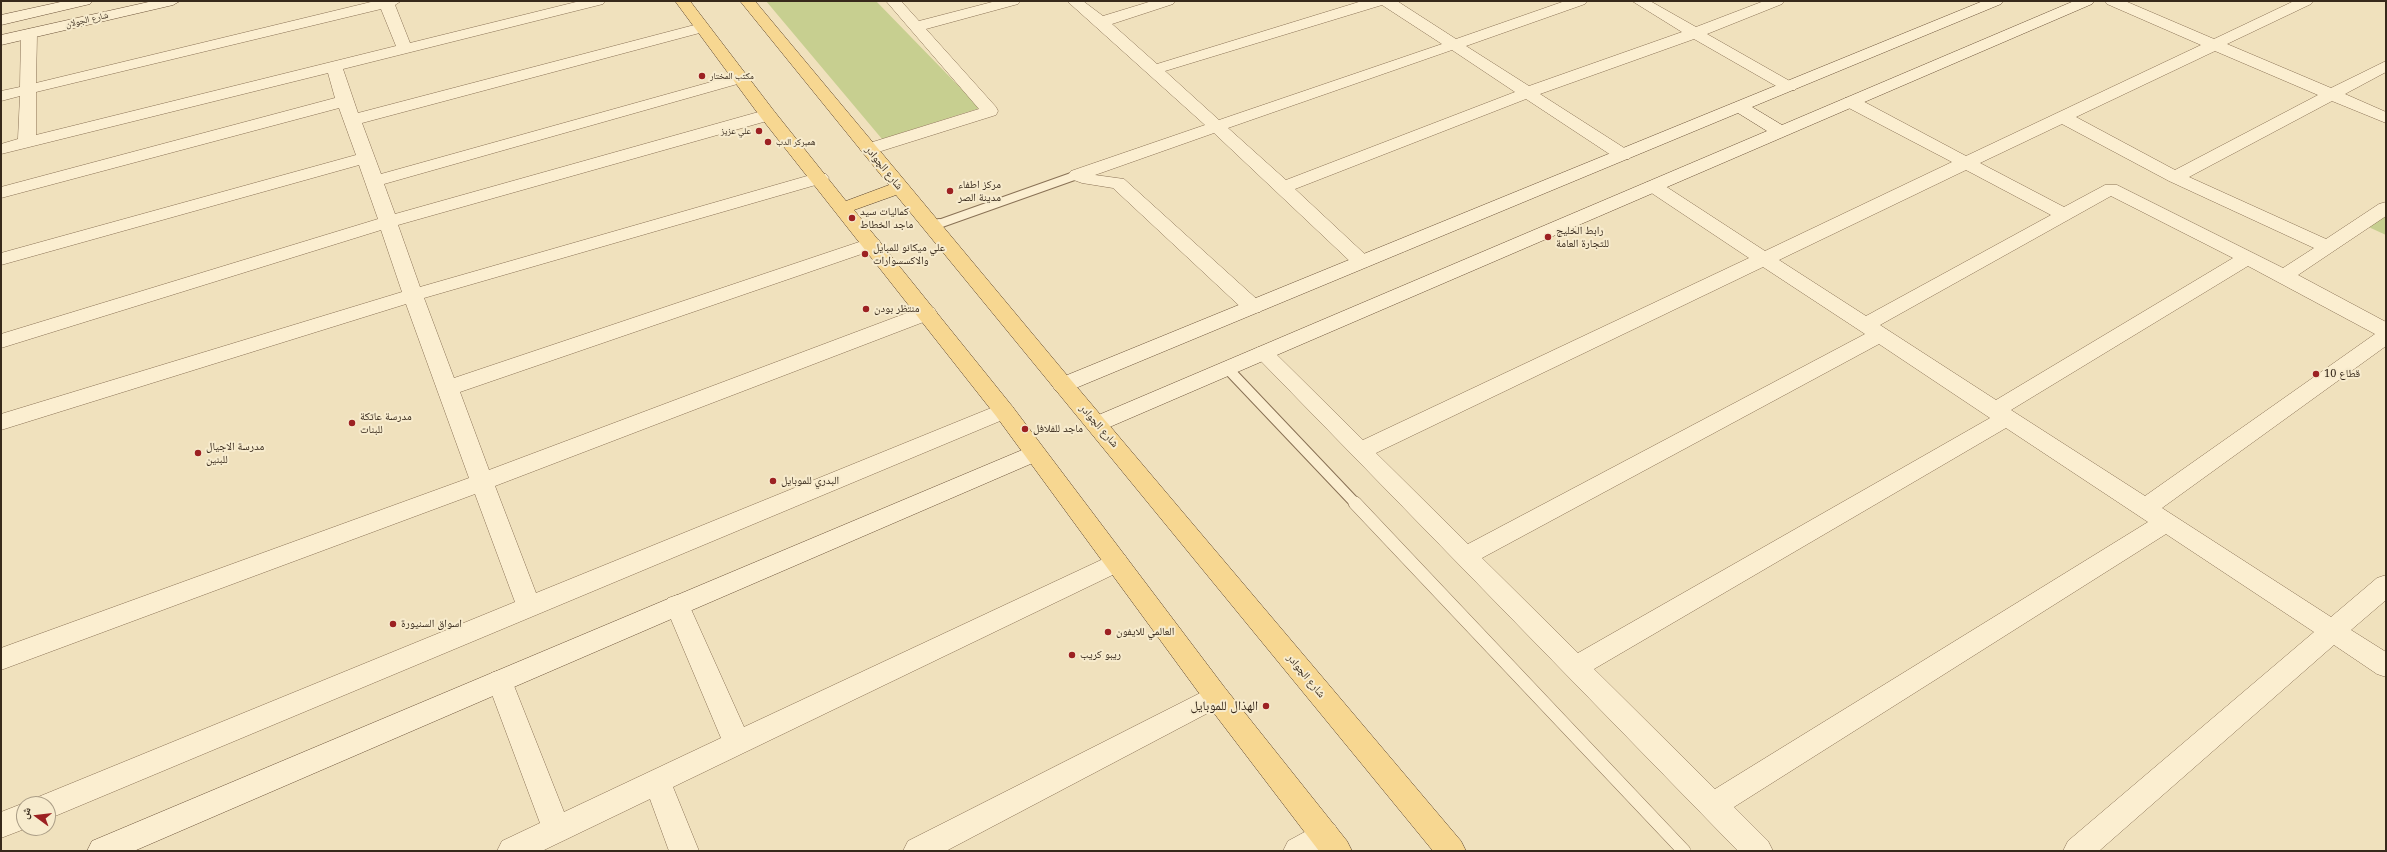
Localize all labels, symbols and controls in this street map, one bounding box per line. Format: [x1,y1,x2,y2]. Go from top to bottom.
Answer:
street label: شارع الجولان [65,10,109,30]
marker: مكتب المختار [697,71,707,81]
place label: مكتب المختار [710,71,754,81]
place label: علي عزيز [721,126,751,136]
marker: علي عزيز [754,126,764,136]
marker: همبركر الدب [763,137,773,147]
place label: همبركر الدب [776,137,816,147]
street label: شارع الچوادر [862,143,906,193]
place label: مركز اطفاء مدينة الصر [958,178,1001,204]
marker: مركز اطفاء مدينة الصر [945,186,955,196]
place label: كماليات سيد ماجد الخطاط [860,205,913,231]
marker: كماليات سيد ماجد الخطاط [847,213,857,223]
place label: رابط الخليج للتجارة العامة [1556,224,1609,250]
marker: رابط الخليج للتجارة العامة [1543,232,1553,242]
place label: علي ميكانو للمبايل والاكسسوارات [873,241,945,267]
marker: علي ميكانو للمبايل والاكسسوارات [860,249,870,259]
place label: منتظر بودن [874,302,920,316]
marker: منتظر بودن [861,304,871,314]
place label: قطاع 10 [2324,367,2360,381]
marker: قطاع 10 [2311,369,2321,379]
street label: شارع الچوادر [1077,402,1121,450]
place label: مدرسة عاتكة للبنات [360,410,412,436]
marker: مدرسة عاتكة للبنات [347,418,357,428]
place label: ماجد للفلافل [1033,422,1083,436]
marker: ماجد للفلافل [1020,424,1030,434]
place label: مدرسة الاجيال للبنين [206,440,264,466]
marker: مدرسة الاجيال للبنين [193,448,203,458]
place label: البدري للموبايل [781,474,839,488]
marker: البدري للموبايل [768,476,778,486]
place label: اسواق السنيورة [401,617,462,631]
marker: اسواق السنيورة [388,619,398,629]
place label: العالمي للايفون [1116,625,1174,639]
marker: العالمي للايفون [1103,627,1113,637]
place label: ريبو كريب [1080,648,1121,662]
marker: ريبو كريب [1067,650,1077,660]
street label: شارع الچوادر [1284,652,1328,700]
place label: الهذال للموبايل [1190,698,1258,714]
marker: الهذال للموبايل [1261,701,1271,711]
north arrow [16,796,56,836]
text: ش [16,805,34,821]

